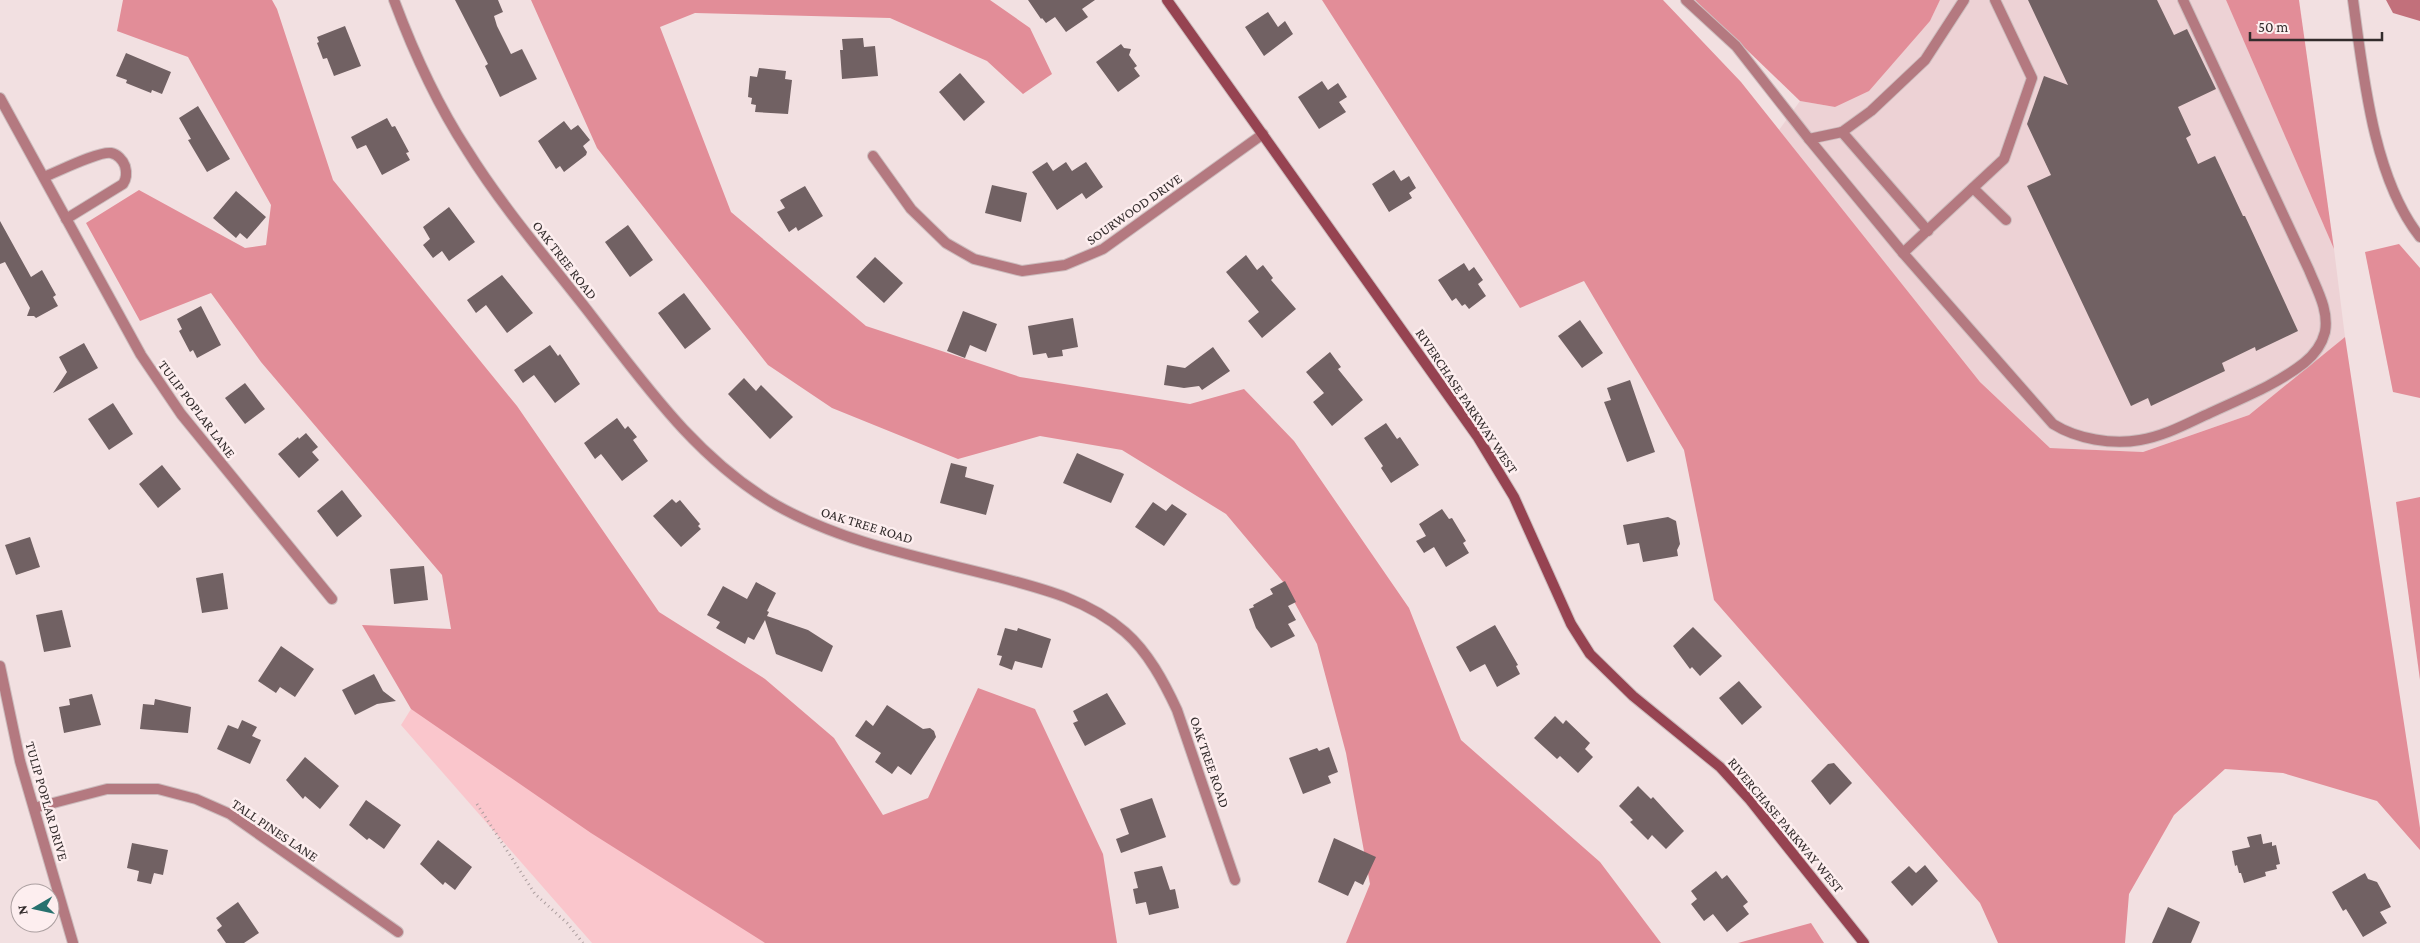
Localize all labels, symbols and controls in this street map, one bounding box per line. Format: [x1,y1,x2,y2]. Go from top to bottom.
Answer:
scale bar [2250,10,2382,42]
text: 50 m [2258,19,2288,35]
street label: SOURWOOD DRIVE [1083,170,1185,248]
street label: OAK TREE ROAD [529,218,601,302]
street label: RIVERCHASE PARKWAY WEST [1412,326,1522,477]
street label: TULIP POPLAR LANE [155,357,239,461]
street label: OAK TREE ROAD [819,503,915,547]
street label: OAK TREE ROAD [1187,714,1233,810]
street label: TULIP POPLAR DRIVE [22,740,72,863]
street label: RIVERCHASE PARKWAY WEST [1725,754,1847,896]
street label: TALL PINES LANE [229,795,322,865]
north arrow [10,883,60,933]
text: N [13,904,31,916]

